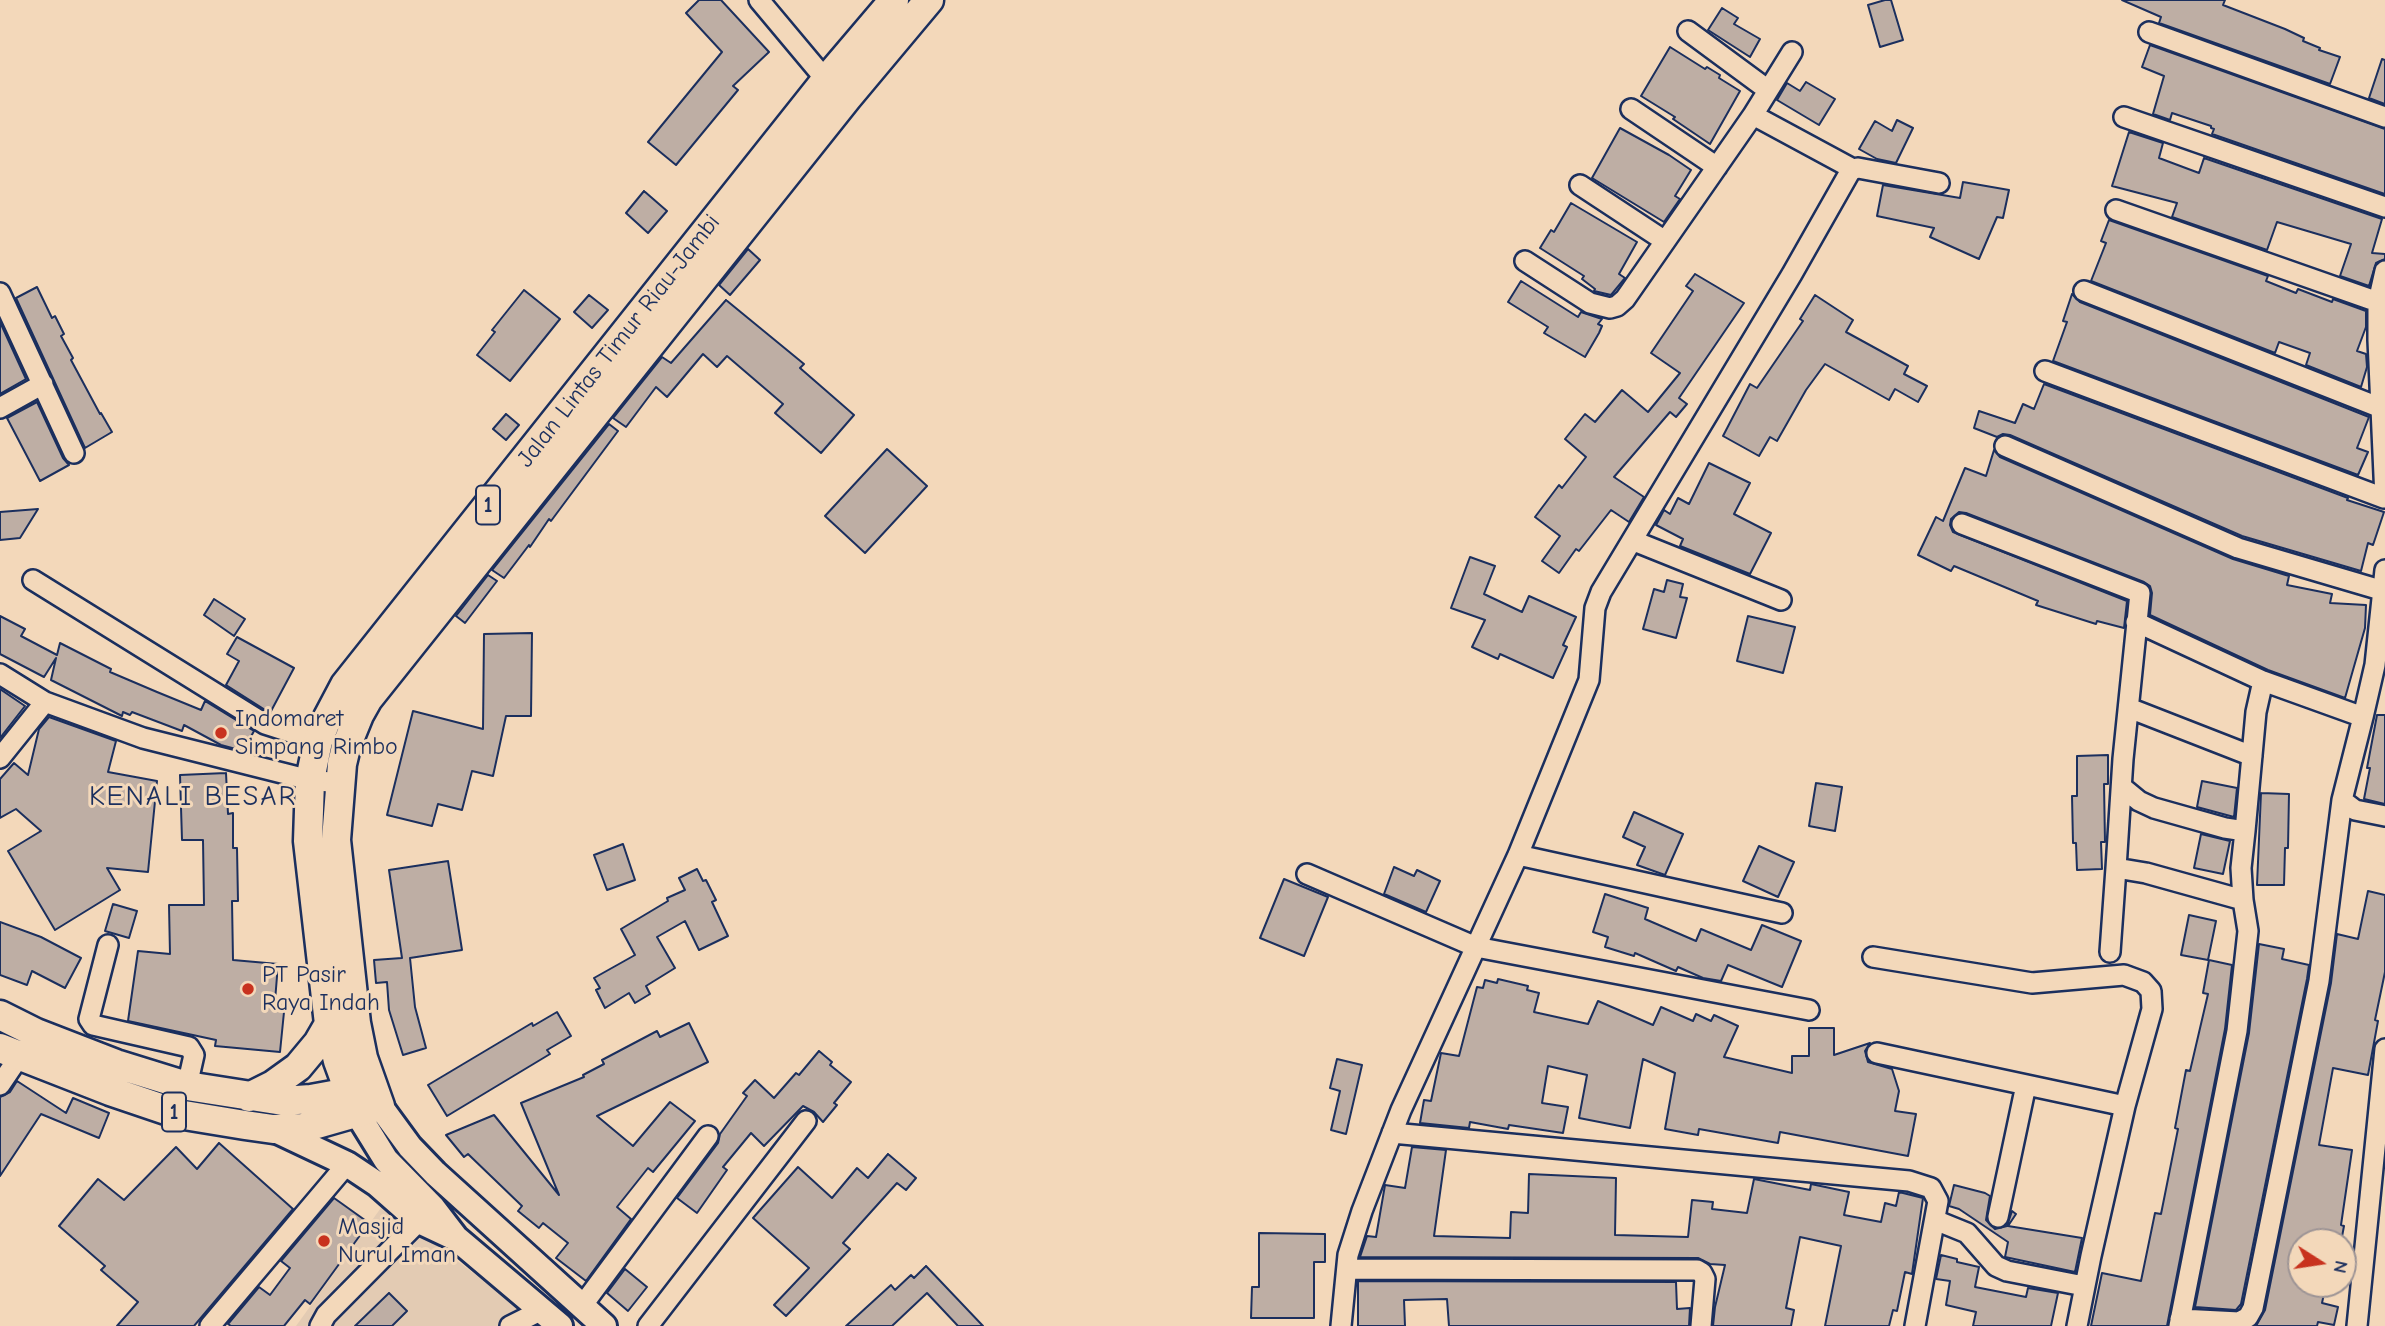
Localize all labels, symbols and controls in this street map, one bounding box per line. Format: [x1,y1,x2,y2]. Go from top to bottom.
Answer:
street label: Jalan Lintas Timur Riau-Jambi [511,209,727,473]
road number: 1 [476,485,500,524]
place label: Indomaret Simpang Rimbo [235,705,398,761]
marker: Indomaret Simpang Rimbo [213,725,229,741]
district label: KENALI BESAR [90,780,296,814]
place label: PT Pasir Raya Indah [262,961,380,1017]
marker: PT Pasir Raya Indah [240,981,256,997]
road number: 1 [162,1092,186,1132]
place label: Masjid Nurul Iman [338,1213,456,1269]
north arrow [2287,1228,2357,1298]
marker: Masjid Nurul Iman [316,1233,332,1249]
text: N [2329,1259,2353,1275]

